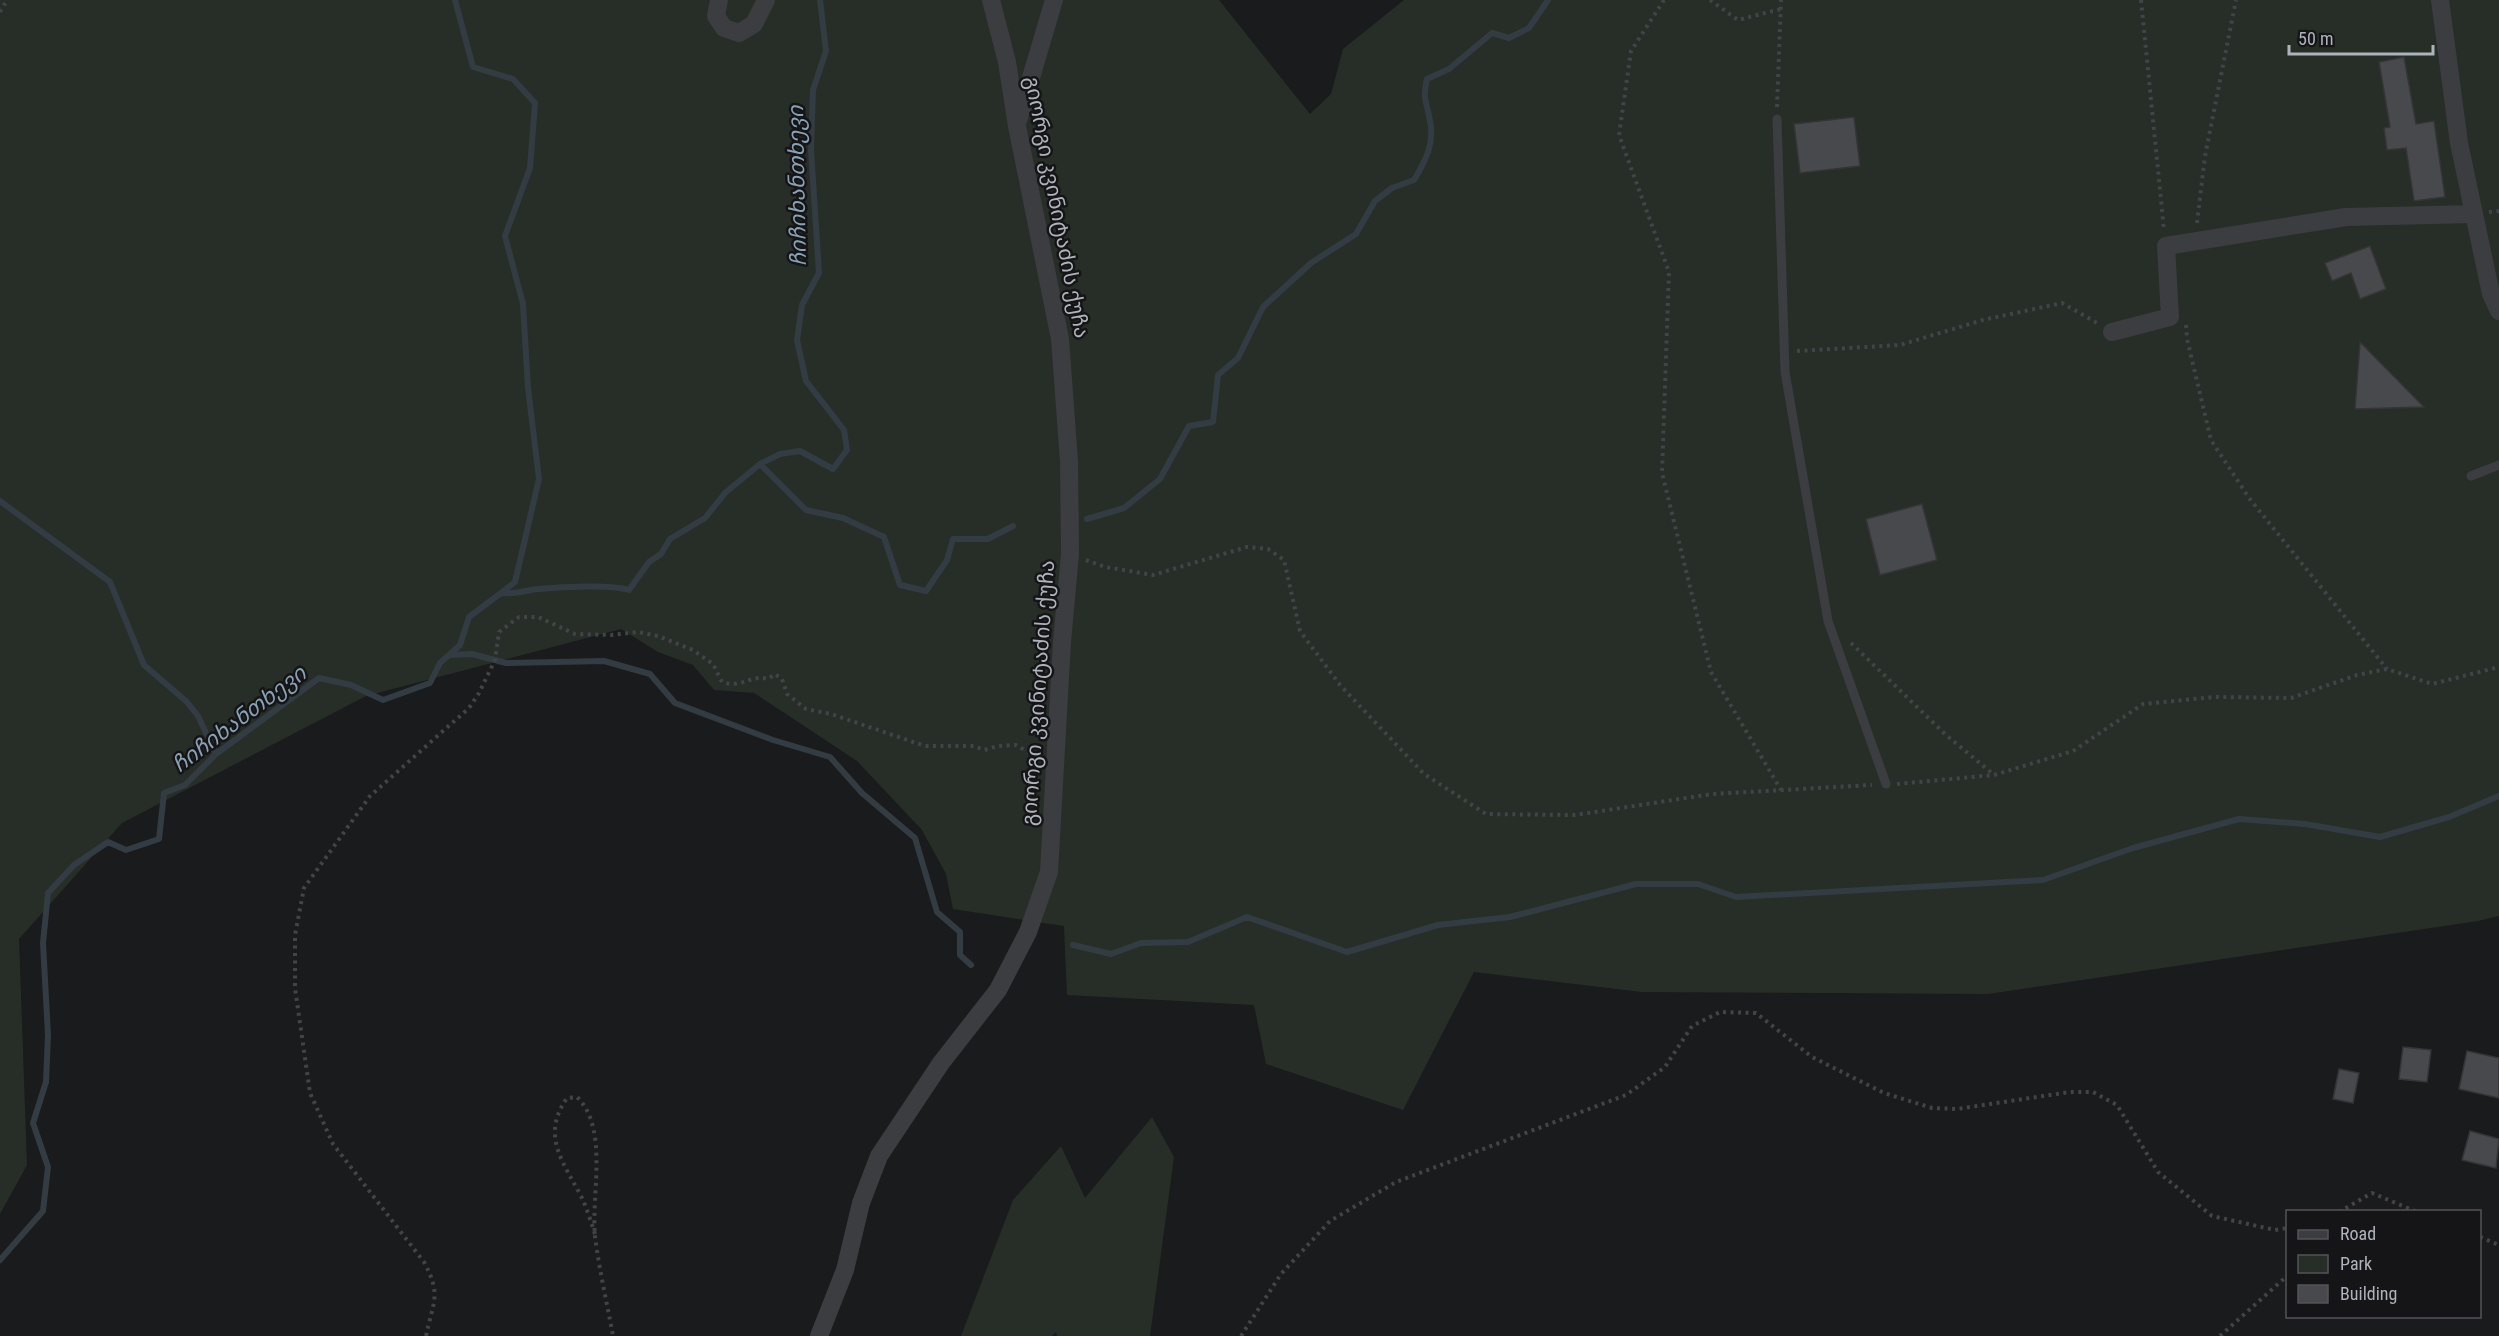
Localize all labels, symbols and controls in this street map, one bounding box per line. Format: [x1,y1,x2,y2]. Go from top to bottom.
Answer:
scale bar [2289,18,2433,56]
text: 50 m [2298,28,2333,49]
street label: გიორგი კვინიტაძის ქუჩა [1020,74,1094,340]
water label: ჩიჩიხანთხევი [783,104,812,267]
street label: გიორგი კვინიტაძის ქუჩა [1017,559,1059,827]
water label: ჩიჩიხანთხევი [167,660,312,778]
legend [2286,1210,2481,1318]
text: Road [2340,1223,2376,1244]
text: Park [2340,1253,2372,1274]
text: Building [2340,1283,2397,1304]

